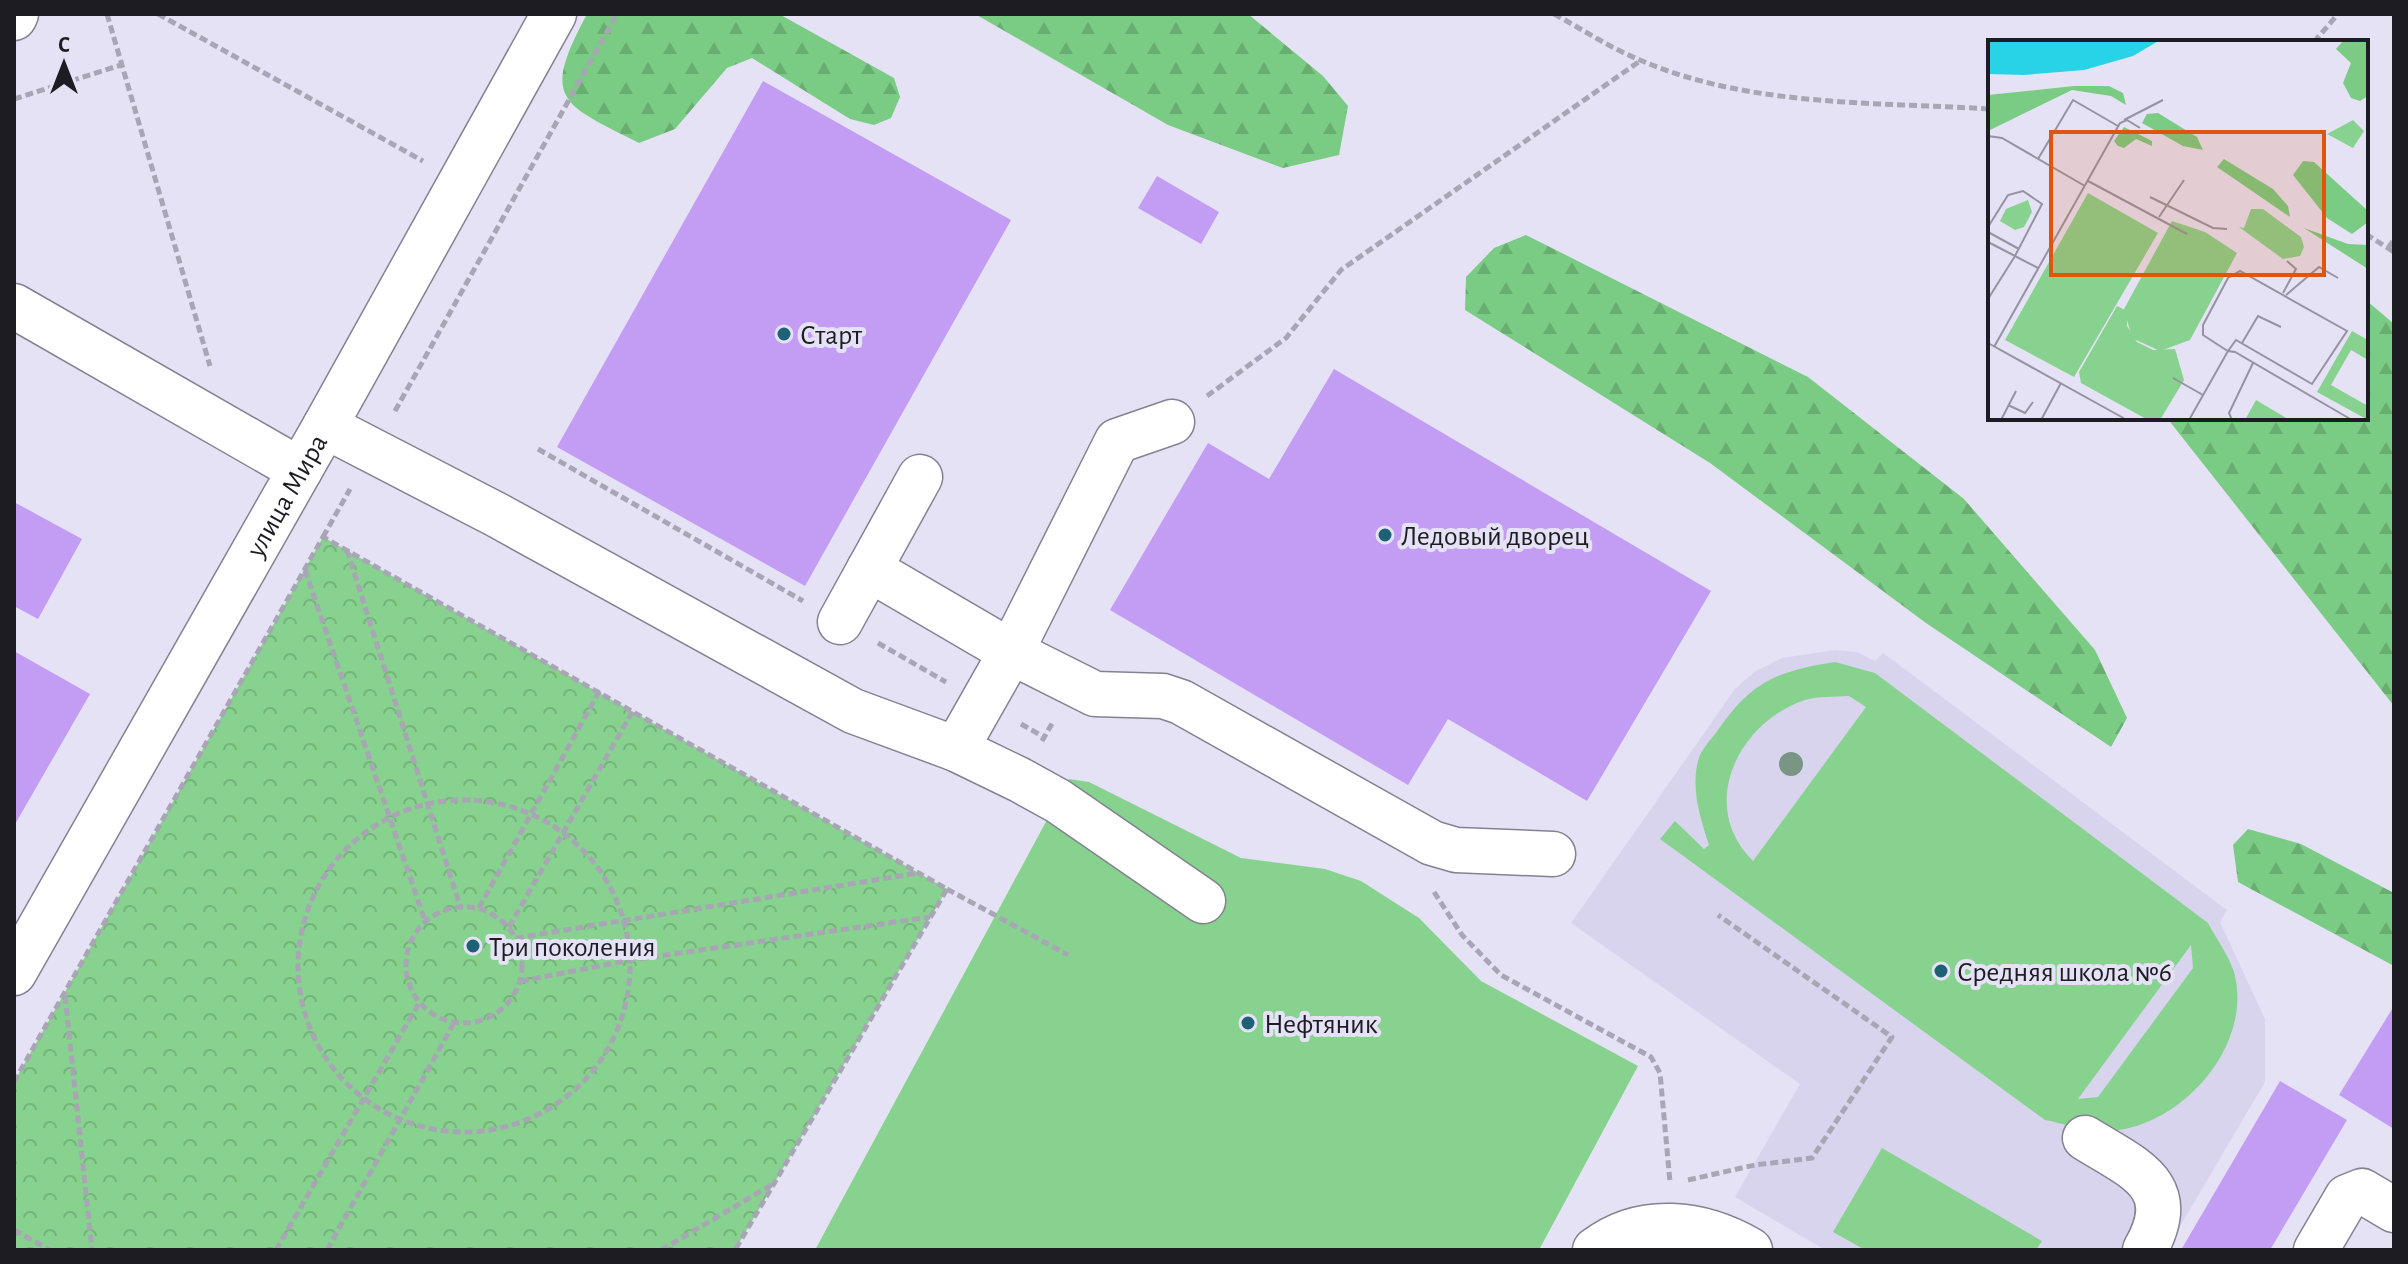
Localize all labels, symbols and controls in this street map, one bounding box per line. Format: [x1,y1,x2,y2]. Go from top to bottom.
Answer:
north arrow [24,24,104,104]
text: С [58,34,70,56]
inset map [1988,40,2368,420]
place label: Старт [800,322,863,350]
marker: Старт [775,325,793,343]
street label: улица Мира [241,430,333,563]
place label: Ледовый дворец [1401,523,1589,551]
marker: Ледовый дворец [1376,526,1394,544]
place label: Три поколения [489,934,656,962]
marker: Три поколения [464,937,482,955]
place label: Средняя школа №6 [1957,959,2172,987]
marker: Средняя школа №6 [1932,962,1950,980]
place label: Нефтяник [1264,1011,1378,1039]
marker: Нефтяник [1239,1014,1257,1032]

